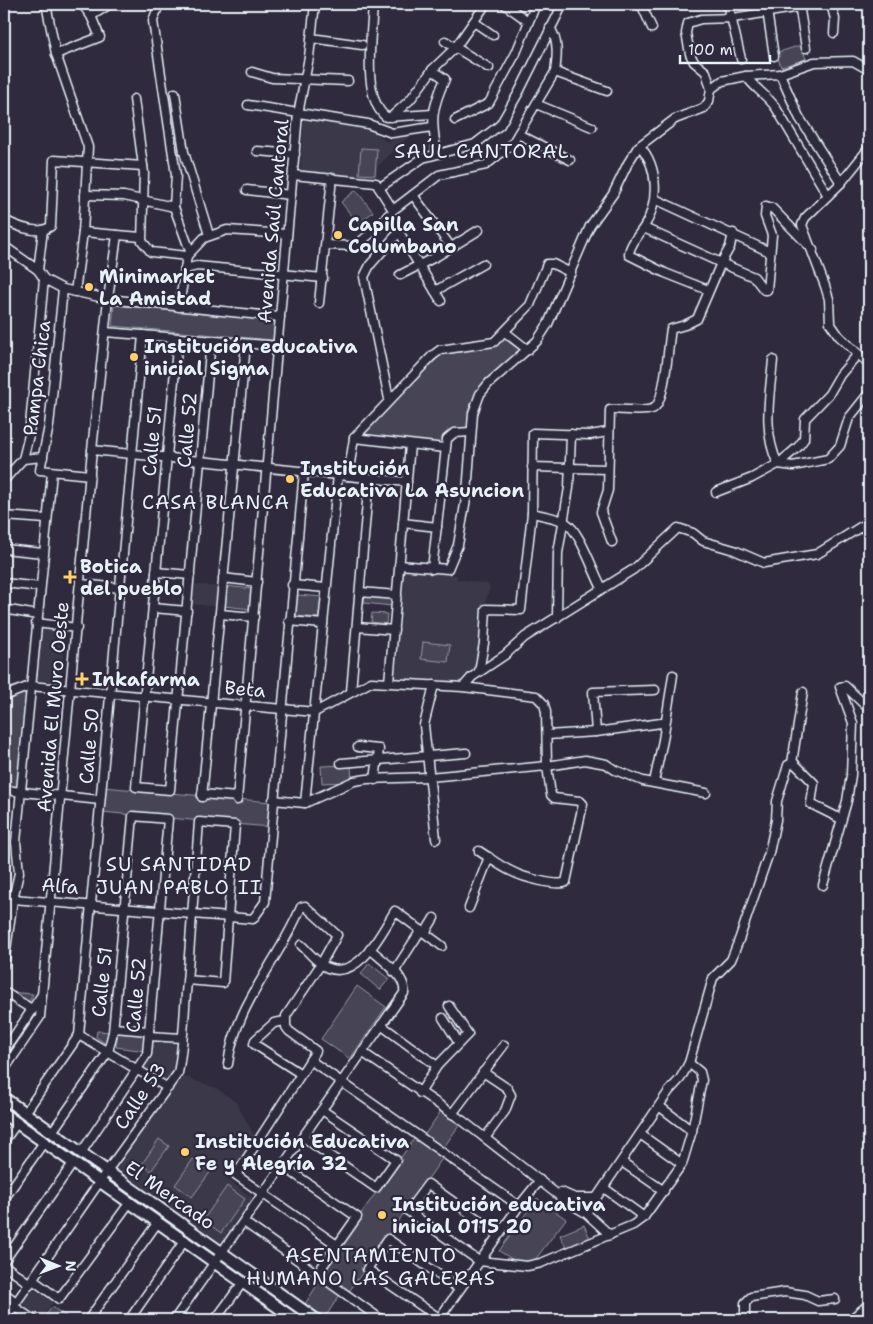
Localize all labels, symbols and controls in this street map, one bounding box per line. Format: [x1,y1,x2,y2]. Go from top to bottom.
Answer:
scale bar [680,32,770,64]
text: 100 m [688,40,733,60]
street label: Avenida Saúl Cantoral [252,118,294,324]
district label: SAÚL CANTORAL [394,138,570,164]
place label: Capilla San Columbano [348,212,459,259]
marker: Capilla San Columbano [332,229,344,241]
place label: Minimarket La Amistad [99,264,215,311]
marker: Minimarket La Amistad [83,281,95,293]
street label: Pampa Chica [18,319,57,437]
place label: Institución educativa inicial Sigma [144,334,357,381]
marker: Institución educativa inicial Sigma [128,351,140,363]
street label: Calle 52 [171,391,203,469]
street label: Calle 51 [136,405,168,477]
place label: Institución Educativa La Asuncion [300,456,524,503]
marker: Institución Educativa La Asuncion [284,473,296,485]
district label: CASA BLANCA [142,489,290,515]
place label: Botica del pueblo [80,554,182,601]
marker: Botica del pueblo [64,571,76,583]
street label: Avenida El Muro Oeste [31,601,75,813]
place label: Inkafarma [92,667,200,692]
marker: Inkafarma [76,673,88,685]
street label: Beta [223,675,267,703]
street label: Calle 50 [73,707,105,785]
district label: SU SANTIDAD JUAN PABLO II [96,851,262,900]
street label: Alfa [40,872,80,900]
street label: Calle 51 [86,946,118,1018]
street label: Calle 52 [120,956,152,1034]
street label: Calle 53 [108,1058,172,1134]
place label: Institución Educativa Fe y Alegría 32 [195,1129,409,1176]
marker: Institución Educativa Fe y Alegría 32 [179,1146,191,1158]
street label: El Mercado [120,1155,220,1235]
place label: Institución educativa inicial 0115 20 [392,1192,605,1239]
marker: Institución educativa inicial 0115 20 [376,1209,388,1221]
north arrow [32,1242,82,1292]
district label: ASENTAMIENTO HUMANO LAS GALERAS [246,1242,496,1291]
text: N [62,1261,80,1272]

